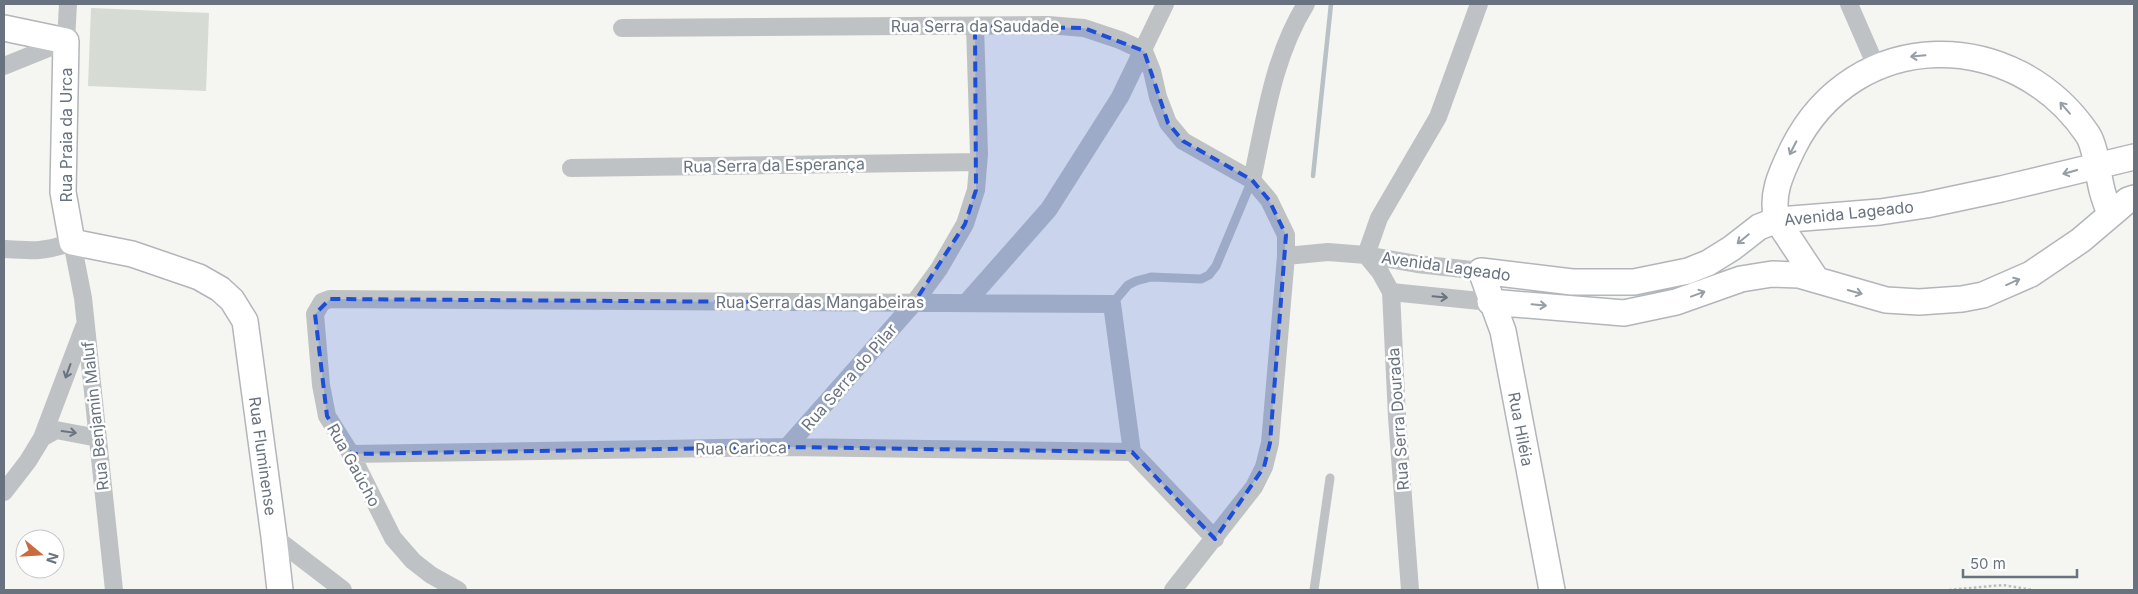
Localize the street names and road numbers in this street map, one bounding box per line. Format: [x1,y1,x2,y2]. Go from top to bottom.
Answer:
street label: Rua Serra da Saudade [891,16,1059,36]
street label: Rua Praia da Urca [56,67,76,203]
street label: Rua Serra da Esperança [683,153,865,177]
street label: Avenida Lageado [1783,196,1915,230]
street label: Avenida Lageado [1380,247,1512,285]
street label: Rua Serra das Mangabeiras [716,292,924,312]
street label: Rua Serra do Pilar [797,319,901,435]
street label: Rua Benjamin Maluf [77,340,113,492]
street label: Rua Serra Dourada [1383,347,1413,491]
street label: Rua Hiléia [1504,390,1538,468]
street label: Rua Fluminense [245,395,281,517]
street label: Rua Gaúcho [323,420,385,510]
street label: Rua Carioca [695,437,787,459]

